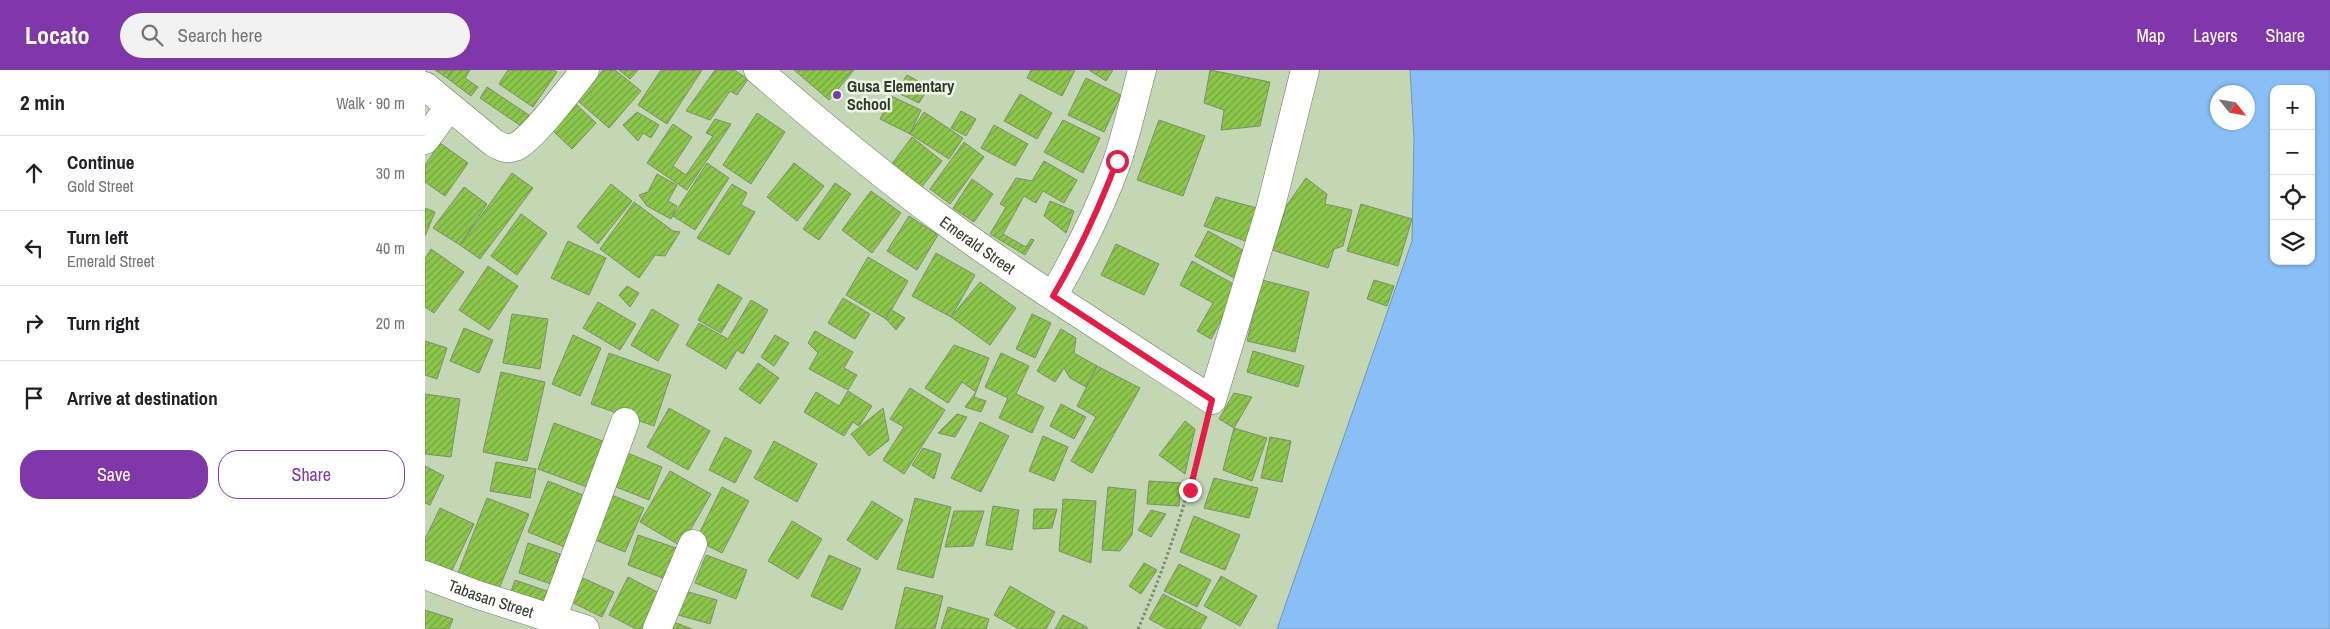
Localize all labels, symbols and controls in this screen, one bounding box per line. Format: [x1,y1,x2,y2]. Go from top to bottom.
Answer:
search box [120,13,470,58]
text: Locato [25,19,90,51]
icon: search [138,21,166,49]
text: Search here [178,22,262,48]
text: Map [2137,23,2165,48]
text: Layers [2193,23,2238,48]
text: Share [2266,23,2305,48]
place label: Gusa Elementary School [847,75,955,115]
north arrow [2210,85,2255,130]
map controls [2270,85,2315,265]
button: + [2270,85,2315,130]
text: 2 min [20,88,65,117]
marker: Gusa Elementary School [831,89,843,101]
text: Walk · 90 m [336,92,405,114]
button: − [2270,130,2315,175]
text: Continue [67,149,135,175]
route start [1106,150,1129,173]
icon: ahead [20,159,48,187]
text: 30 m [376,162,405,184]
text: Gold Street [67,175,133,197]
button: locate [2270,175,2315,220]
street label: Emerald Street [936,211,1020,279]
button: layers [2270,220,2315,265]
text: Turn left [67,224,128,250]
icon: left [20,234,48,262]
text: 40 m [376,237,405,259]
text: Emerald Street [67,250,155,272]
icon: right [20,309,48,337]
text: Turn right [67,310,139,336]
text: 20 m [376,312,405,334]
icon: arrive [20,384,48,412]
text: Arrive at destination [67,385,218,411]
button: Save [20,450,208,499]
button: Share [218,450,405,499]
route end [1179,479,1202,502]
street label: Tabasan Street [445,574,537,623]

